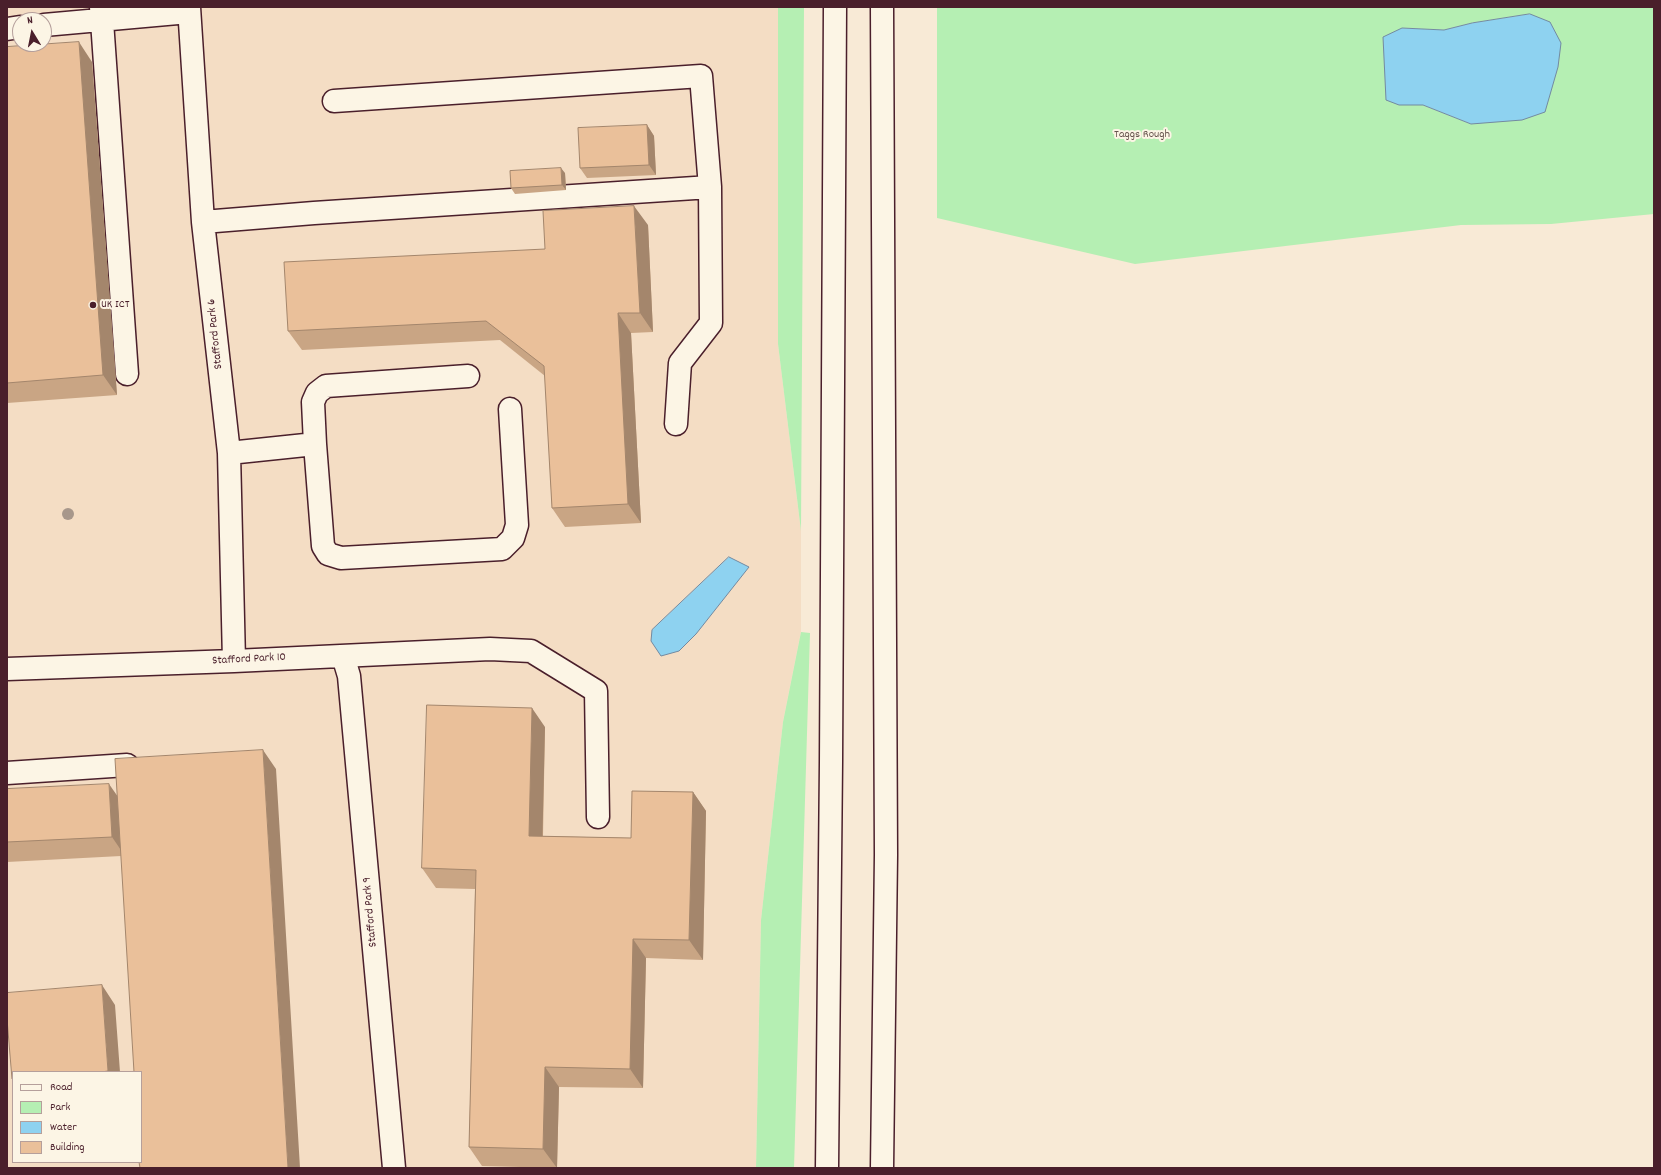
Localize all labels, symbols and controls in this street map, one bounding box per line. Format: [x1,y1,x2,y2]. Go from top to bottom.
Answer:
north arrow [12,12,52,52]
text: N [26,13,34,30]
park label: Taggs Rough [1114,128,1170,142]
place label: UK ICT [101,298,130,312]
street label: Stafford Park 6 [205,298,227,370]
marker: UK ICT [88,300,98,310]
street label: Stafford Park 10 [212,651,286,669]
street label: Stafford Park 9 [361,876,381,948]
legend [12,1071,142,1163]
text: Road [50,1079,72,1096]
text: Park [50,1099,70,1116]
text: Water [50,1119,77,1136]
text: Building [50,1139,85,1156]

